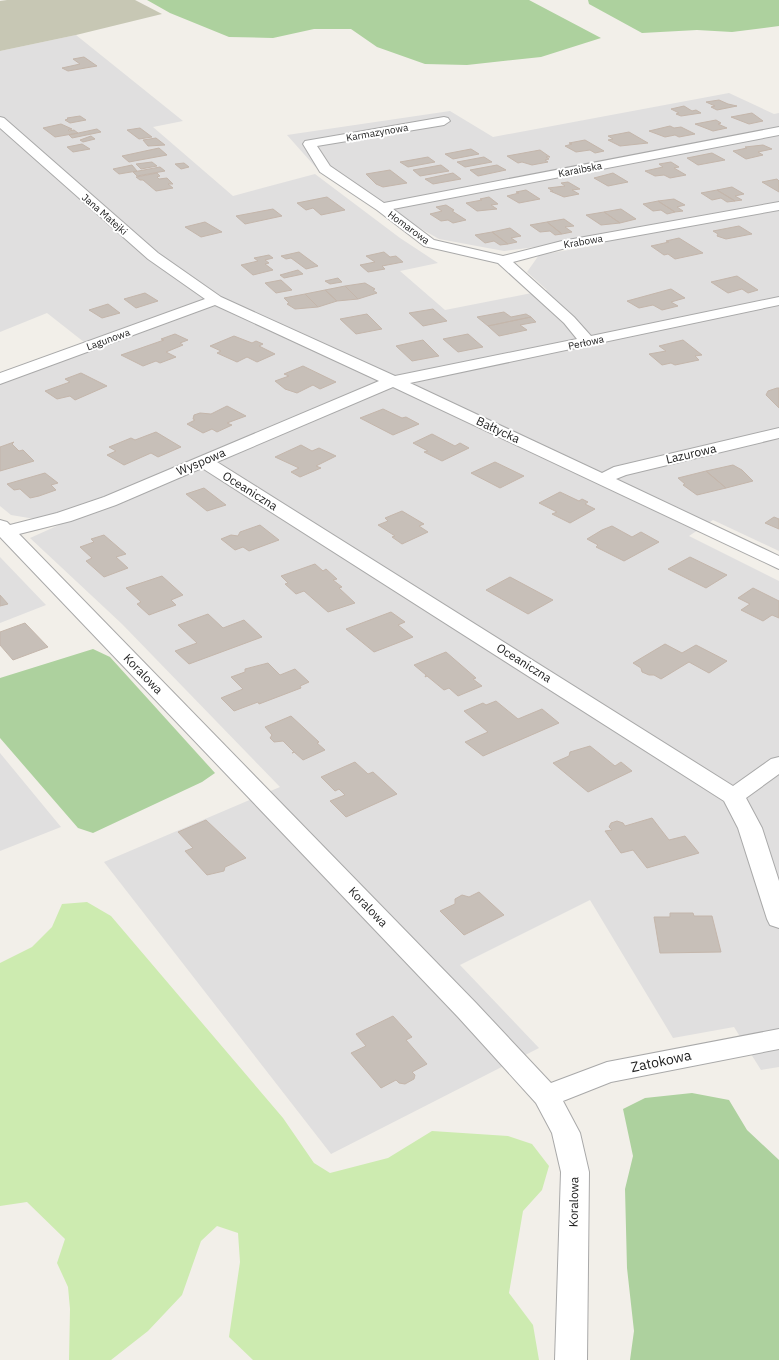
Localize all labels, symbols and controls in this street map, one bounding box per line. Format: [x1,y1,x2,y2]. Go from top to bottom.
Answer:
street label: Karmazynowa [345,121,410,144]
street label: Karaibska [557,159,604,180]
street label: Jana Matejki [79,191,130,238]
street label: Homarowa [385,208,433,247]
street label: Krabowa [563,232,604,251]
street label: Lagunowa [85,325,132,353]
street label: Perłowa [567,332,606,353]
street label: Bałtycka [474,413,523,446]
street label: Lazurowa [664,440,718,467]
street label: Wyspowa [174,444,228,479]
street label: Oceaniczna [220,468,281,514]
street label: Oceaniczna [494,640,555,686]
street label: Koralowa [121,650,167,697]
street label: Koralowa [346,883,392,930]
street label: Zatokowa [629,1046,693,1076]
street label: Koralowa [566,1176,581,1227]

